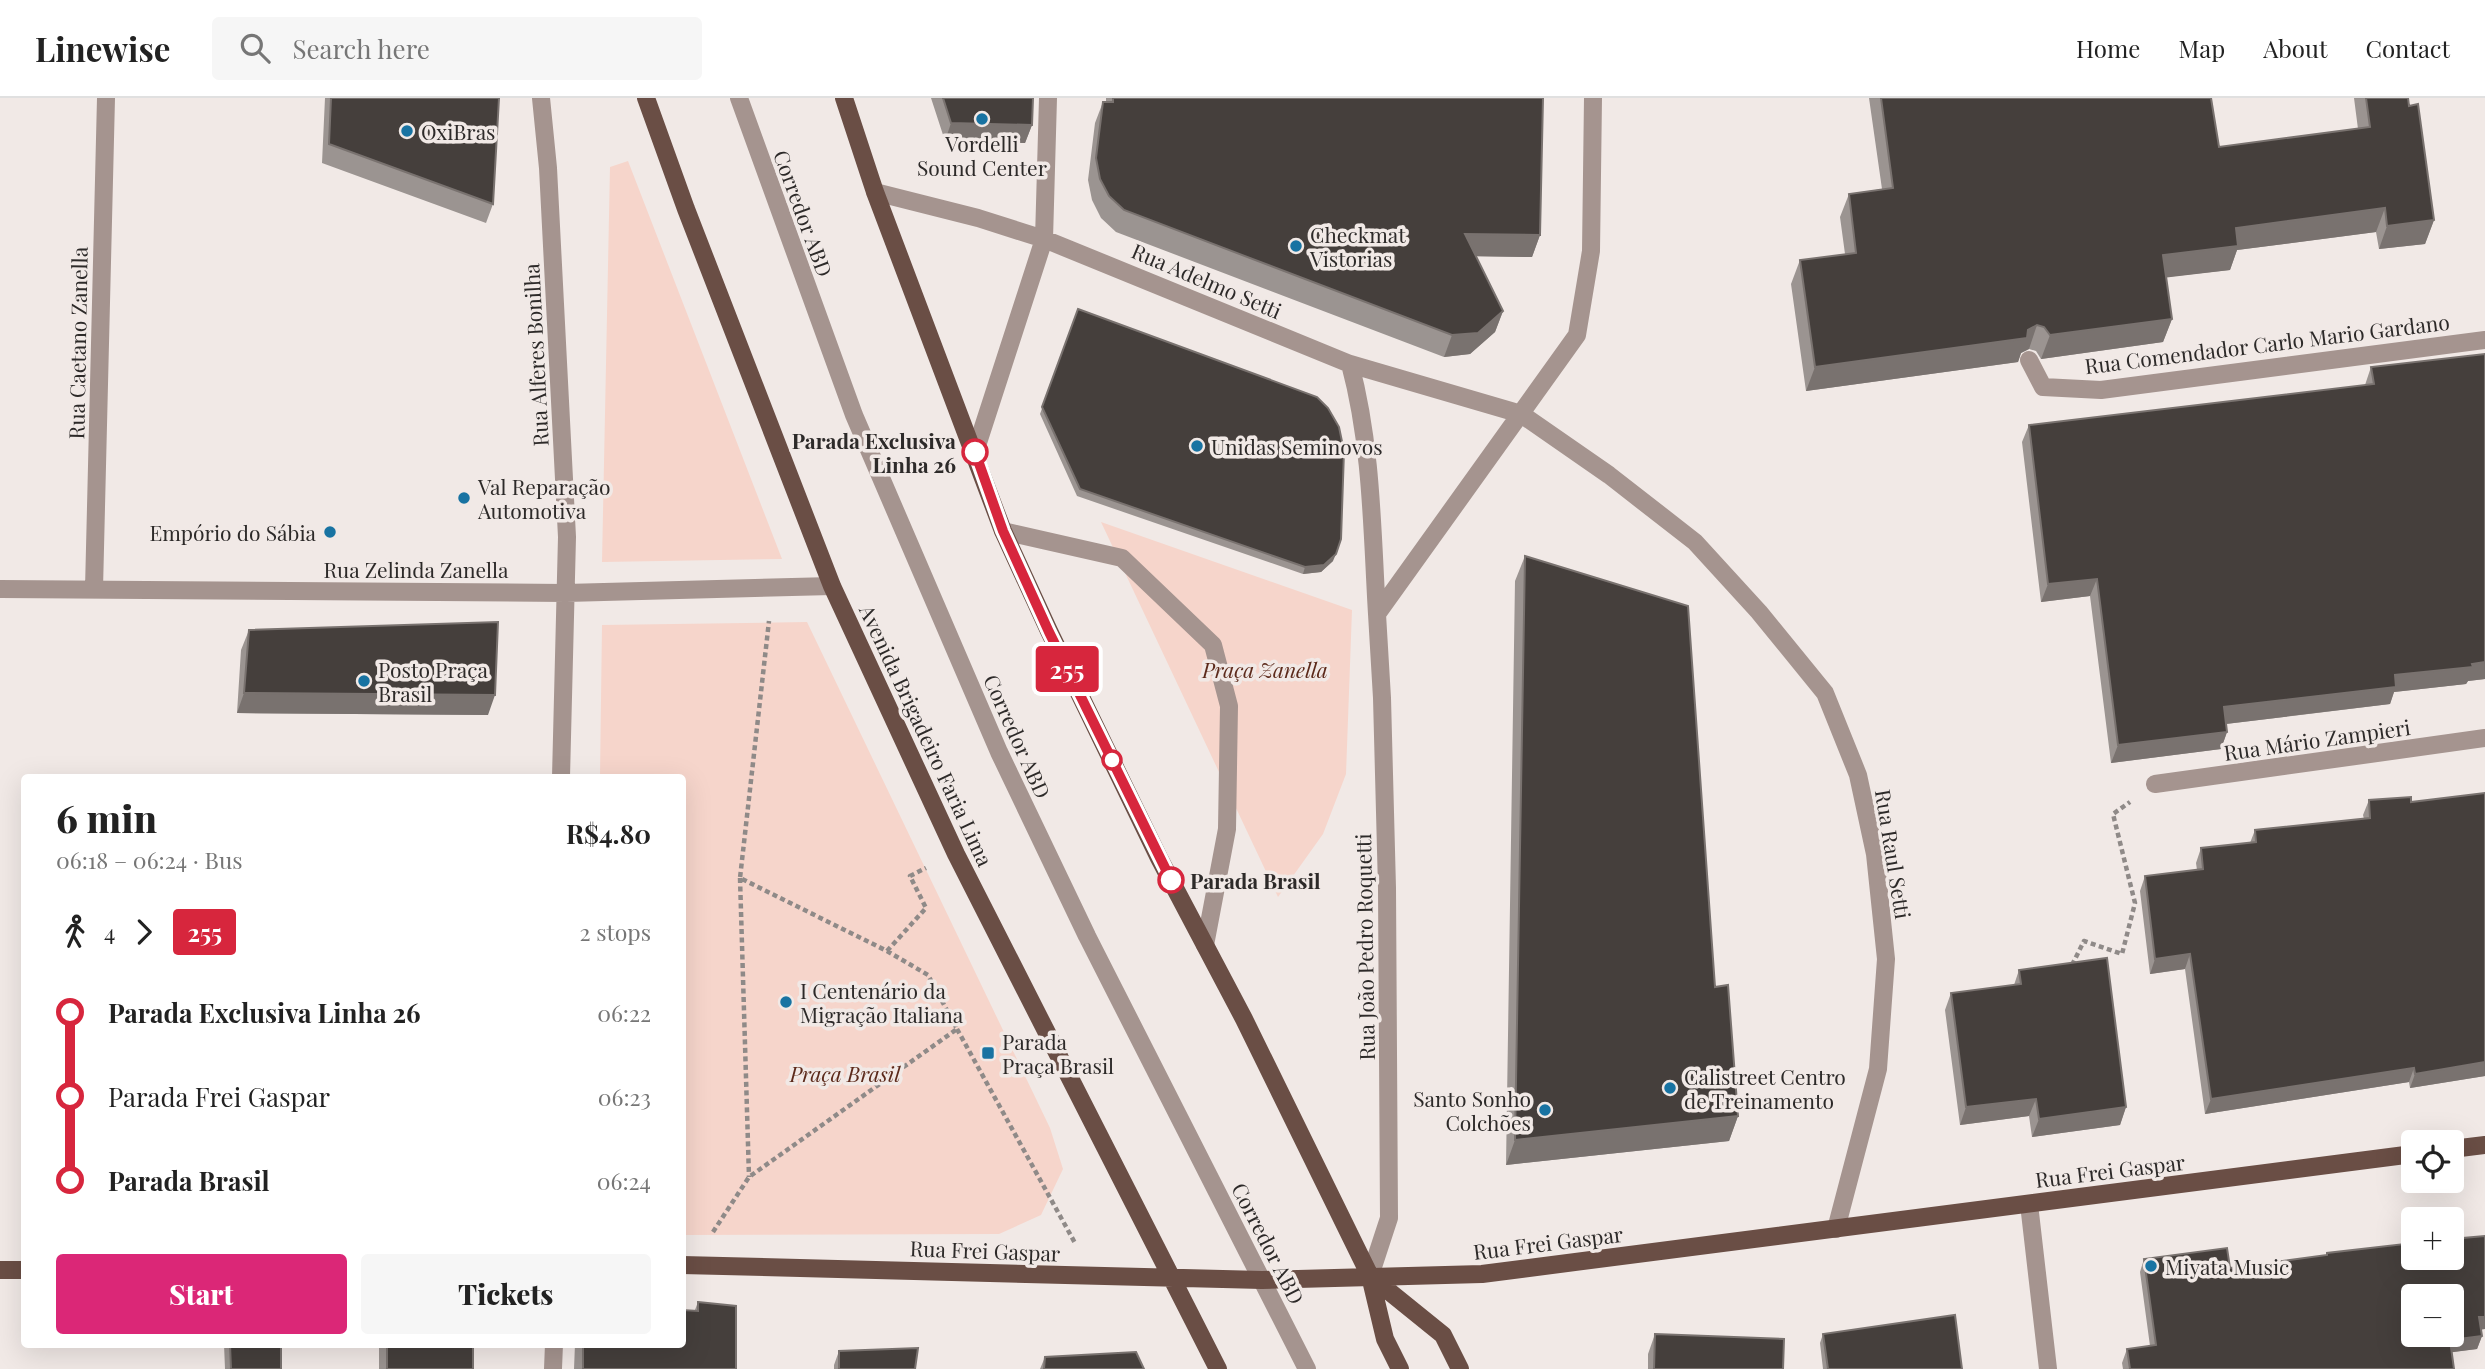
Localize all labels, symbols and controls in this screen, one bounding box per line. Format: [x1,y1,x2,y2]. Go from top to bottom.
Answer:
search box [212,17,702,80]
text: Linewise [35,26,170,70]
icon: search [236,29,274,67]
text: Search here [292,31,430,66]
text: Home [2076,32,2140,64]
text: Map [2178,32,2225,64]
text: About [2263,32,2327,64]
text: Contact [2365,32,2450,64]
marker: Vordelli Sound Center [974,111,990,127]
place label: OxiBras [421,117,496,145]
marker: OxiBras [399,123,415,139]
place label: Vordelli Sound Center [917,129,1048,181]
street label: Corredor ABD [768,146,840,280]
place label: Checkmat Vistorias [1309,220,1406,272]
street label: Rua Adelmo Setti [1128,236,1286,324]
marker: Checkmat Vistorias [1288,238,1304,254]
street label: Rua Caetano Zanella [61,246,93,439]
street label: Rua Alferes Bonilha [516,262,554,447]
street label: Rua Comendador Carlo Mario Gardano [2083,307,2451,379]
place label: Parada Exclusiva Linha 26 [792,426,956,478]
place label: Unidas Seminovos [1211,432,1383,460]
marker: Unidas Seminovos [1189,438,1205,454]
marker: Parada Exclusiva Linha 26 [962,439,988,465]
place label: Val Reparação Automotiva [477,472,611,524]
marker: Val Reparação Automotiva [456,490,472,506]
place label: Empório do Sábia [149,518,317,546]
marker: Empório do Sábia [322,524,338,540]
street label: Rua Zelinda Zanella [323,555,509,583]
street label: Avenida Brigadeiro Faria Lima [854,599,1000,871]
line badge: 255 [1027,646,1107,692]
text: 255 [1050,653,1084,685]
place label: Posto Praça Brasil [378,655,488,707]
park label: Praça Zanella [1201,655,1328,683]
street label: Corredor ABD [978,670,1058,802]
marker: Posto Praça Brasil [356,673,372,689]
street label: Rua Mário Zampieri [2222,712,2412,766]
unlabelled marker [1102,750,1122,770]
street label: Rua Raul Setti [1870,787,1918,921]
text: 6 min [56,792,157,843]
text: R$4.80 [566,816,651,851]
street label: Rua João Pedro Roquetti [1348,833,1380,1061]
text: 06:18 – 06:24 · Bus [56,844,243,875]
place label: Parada Brasil [1190,866,1321,894]
marker: Parada Brasil [1158,867,1184,893]
icon: walk [56,913,94,951]
icon: forward [125,913,163,951]
text: 4 [104,916,115,947]
text: 255 [187,916,222,948]
text: 2 stops [580,916,651,947]
place label: I Centenário da Migração Italiana [800,976,964,1028]
marker: I Centenário da Migração Italiana [778,994,794,1010]
text: Parada Exclusiva Linha 26 [108,995,421,1030]
text: 06:22 [597,997,651,1028]
place label: Parada Praça Brasil [1002,1027,1114,1079]
marker: Parada Praça Brasil [980,1045,996,1061]
park label: Praça Brasil [789,1059,901,1087]
place label: Calistreet Centro de Treinamento [1684,1062,1846,1114]
text: Parada Frei Gaspar [108,1079,330,1114]
marker: Calistreet Centro de Treinamento [1662,1080,1678,1096]
text: 06:23 [598,1081,651,1112]
place label: Santo Sonho Colchões [1413,1084,1531,1136]
marker: Santo Sonho Colchões [1537,1102,1553,1118]
map controls [2401,1130,2464,1347]
button: locate [2401,1130,2464,1193]
street label: Rua Frei Gaspar [2034,1147,2187,1193]
text: Parada Brasil [108,1163,270,1198]
text: 06:24 [597,1165,651,1196]
street label: Corredor ABD [1226,1177,1312,1309]
button: + [2401,1207,2464,1270]
street label: Rua Frei Gaspar [1472,1219,1625,1265]
street label: Rua Frei Gaspar [909,1233,1061,1267]
place label: Miyata Music [2165,1252,2289,1280]
button: Start [56,1254,347,1334]
button: Tickets [361,1254,651,1334]
marker: Miyata Music [2143,1258,2159,1274]
button: − [2401,1284,2464,1347]

